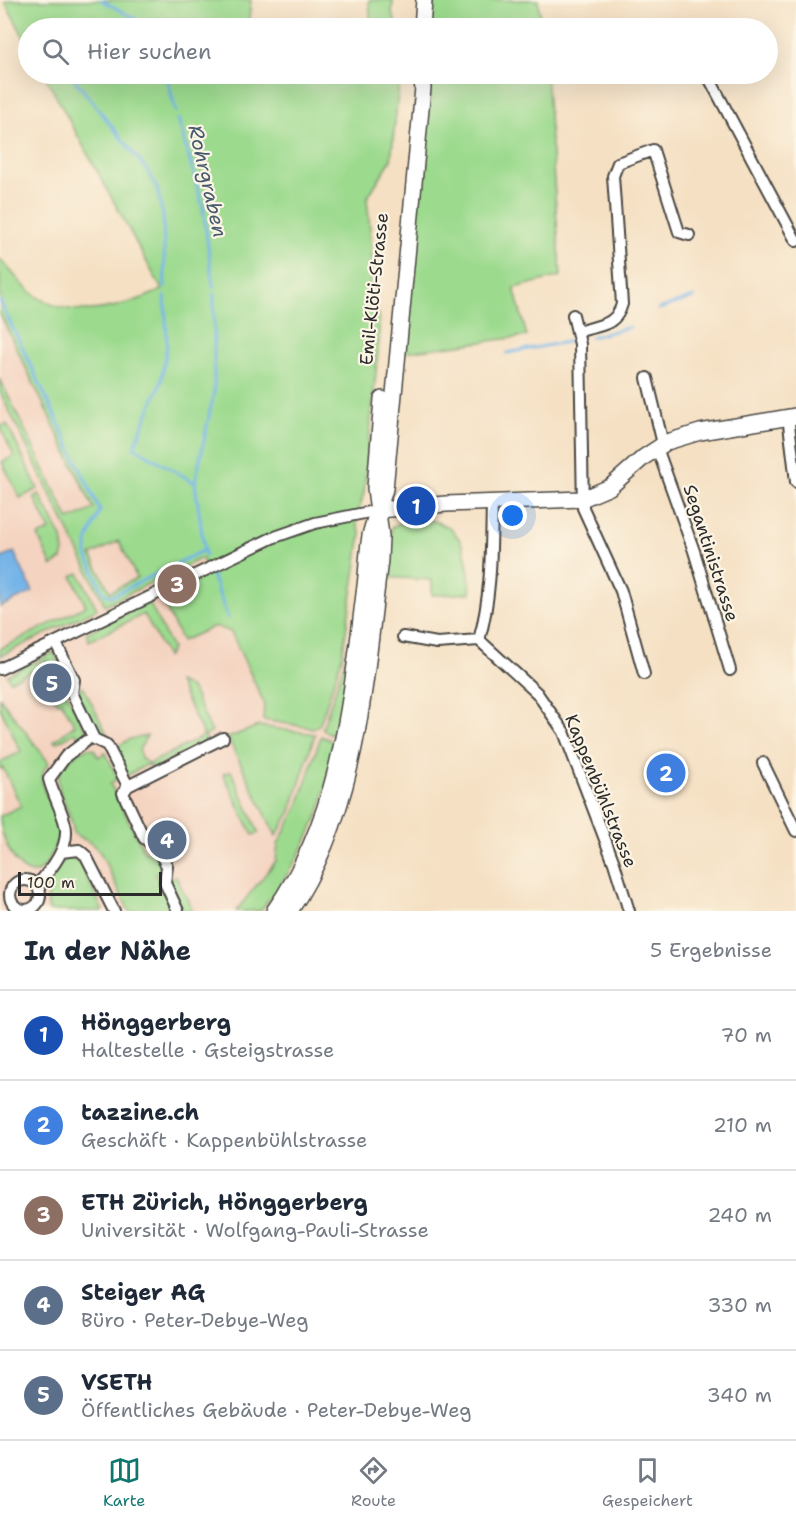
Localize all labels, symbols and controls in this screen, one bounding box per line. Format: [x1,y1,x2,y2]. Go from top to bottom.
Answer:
search box [18,18,778,84]
icon: search [39,35,72,68]
text: Hier suchen [87,37,212,66]
water label: Rohrgraben [182,122,234,240]
street label: Emil-Klöti-Strasse [354,212,394,366]
street label: Segantinistrasse [678,481,744,625]
pin: 1 [396,484,436,528]
your location [498,501,527,530]
pin: 3 [158,562,196,606]
pin: 5 [32,660,72,706]
street label: Kappenbühlstrasse [559,711,643,871]
pin: 2 [646,750,686,796]
pin: 4 [148,818,186,862]
scale bar [18,869,162,896]
text: 100 m [27,872,75,893]
text: In der Nähe [24,933,191,968]
text: 5 Ergebnisse [650,937,772,963]
text: Hönggerberg [81,1008,231,1037]
text: 1 [39,1022,48,1048]
text: 70 m [720,1022,772,1048]
text: Haltestelle · Gsteigstrasse [81,1037,334,1063]
text: tazzine.ch [81,1098,199,1127]
text: 2 [37,1112,51,1138]
text: 210 m [713,1112,772,1138]
text: Geschäft · Kappenbühlstrasse [81,1127,367,1153]
text: ETH Zürich, Hönggerberg [81,1188,368,1217]
text: 3 [37,1202,51,1228]
text: 240 m [707,1202,772,1228]
text: Universität · Wolfgang-Pauli-Strasse [81,1217,429,1243]
text: Steiger AG [81,1278,205,1307]
text: 4 [37,1292,51,1318]
text: 330 m [708,1292,772,1318]
text: Büro · Peter-Debye-Weg [81,1307,309,1333]
text: VSETH [81,1368,152,1397]
text: 5 [37,1382,50,1408]
text: 340 m [707,1382,772,1408]
text: Öffentliches Gebäude · Peter-Debye-Weg [81,1397,471,1423]
tab: Karte [103,1454,145,1511]
tab: Route [351,1454,396,1511]
tab: Gespeichert [602,1454,693,1511]

